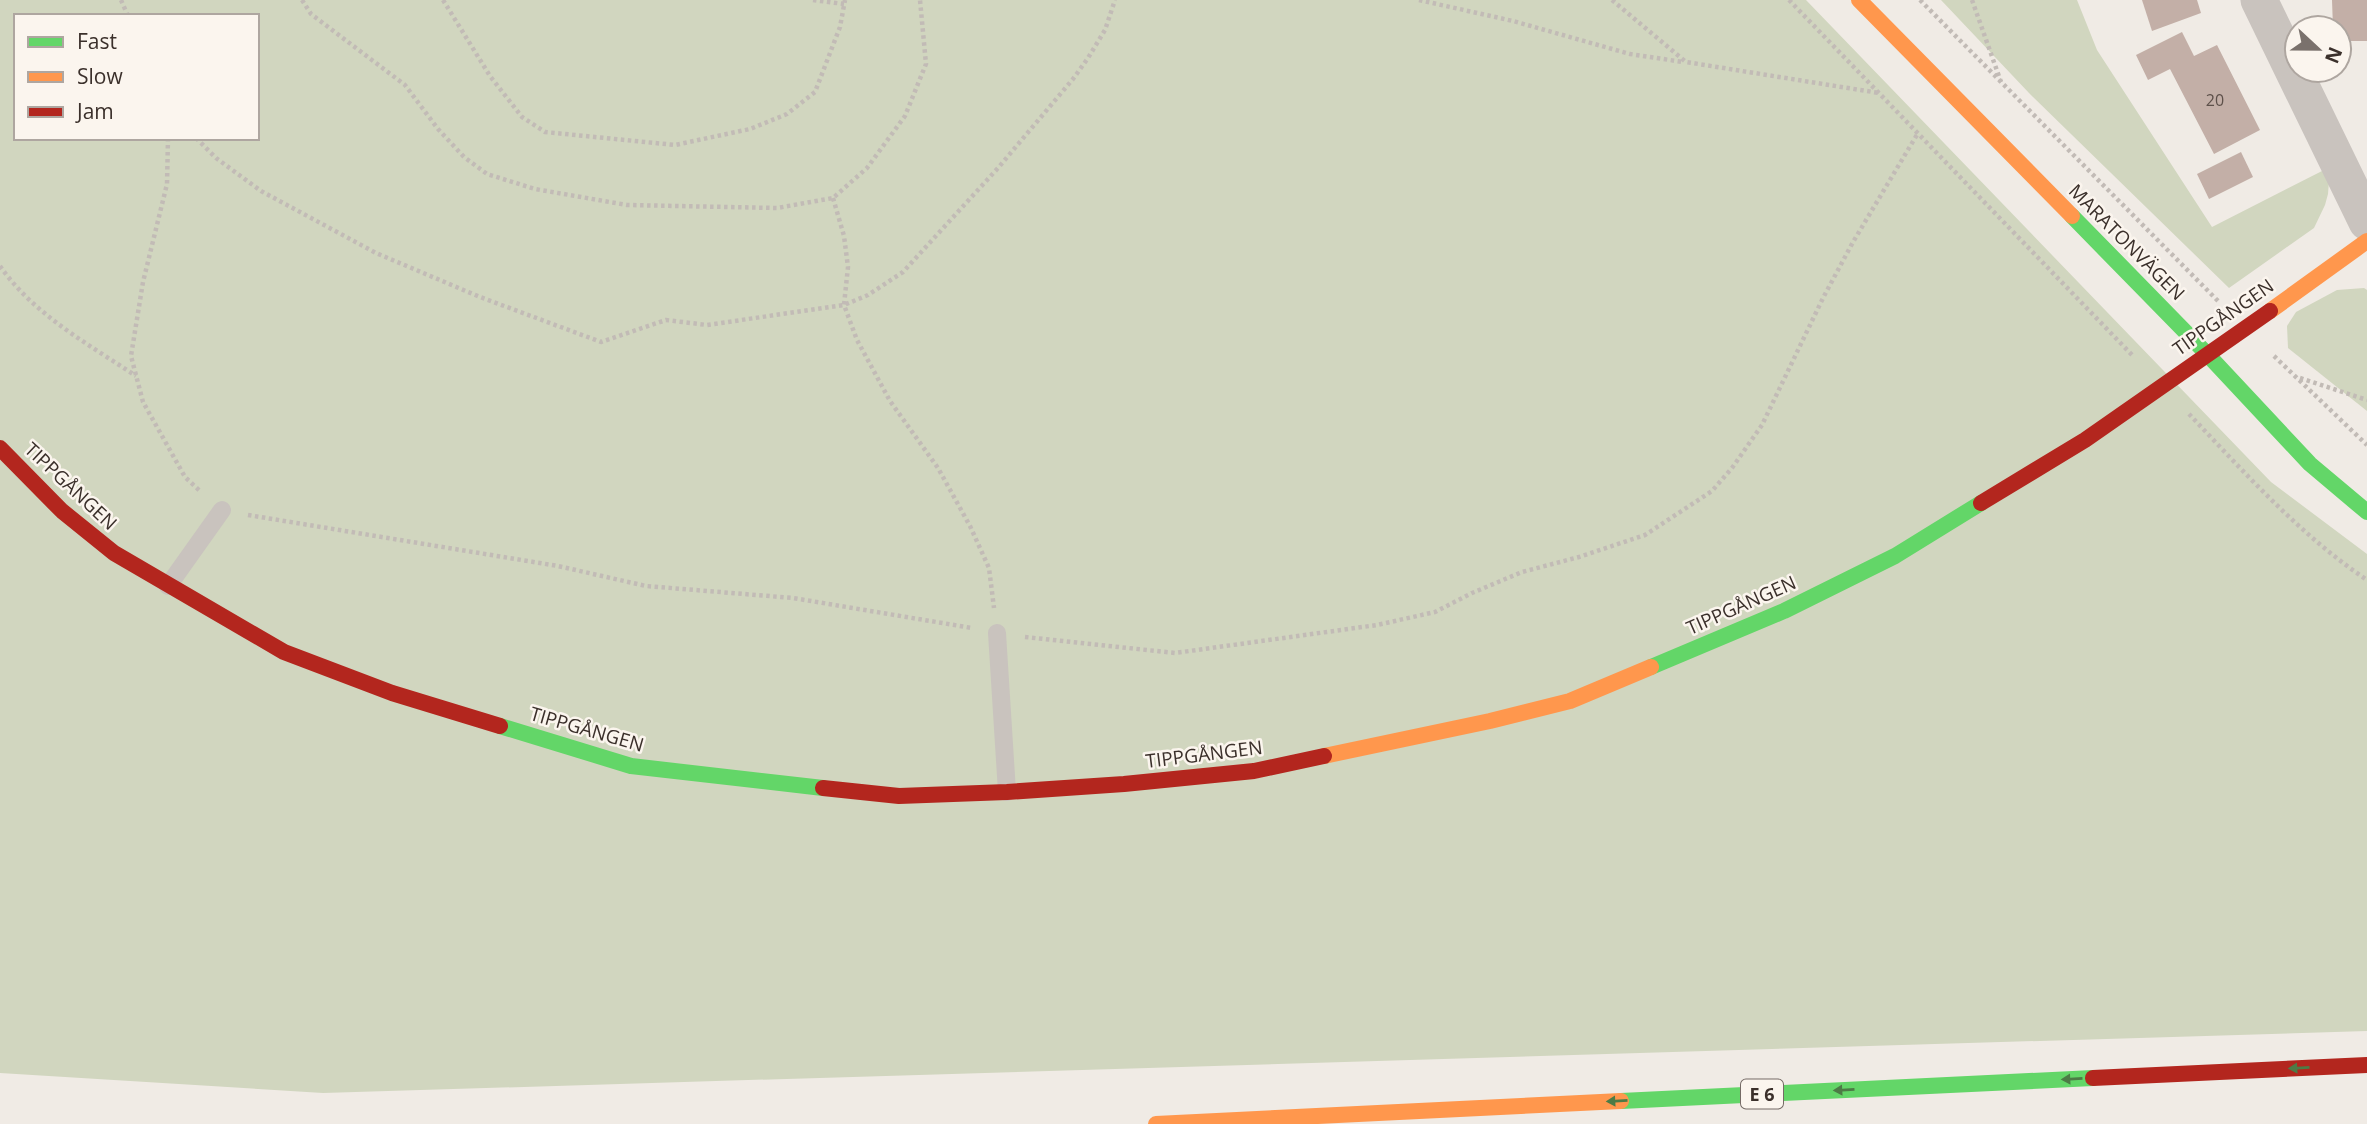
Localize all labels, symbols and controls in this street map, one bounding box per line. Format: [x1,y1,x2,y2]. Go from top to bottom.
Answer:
legend [14,14,259,140]
north arrow [2283,14,2353,84]
text: Fast [77,27,117,55]
text: N [2319,43,2349,67]
text: Slow [77,62,123,90]
house number: 20 [2206,89,2224,111]
text: Jam [75,97,114,125]
street label: MARATONVÄGEN [2063,178,2191,306]
street label: TIPPGÅNGEN [2167,273,2279,361]
street label: TIPPGÅNGEN [19,436,123,536]
street label: TIPPGÅNGEN [1682,569,1800,641]
street label: TIPPGÅNGEN [527,700,647,758]
street label: TIPPGÅNGEN [1144,734,1264,774]
one-way arrow [2288,1063,2310,1074]
one-way arrow [2060,1074,2082,1085]
road number: E 6 [1741,1079,1783,1108]
one-way arrow [1833,1085,1855,1096]
one-way arrow [1606,1096,1628,1107]

